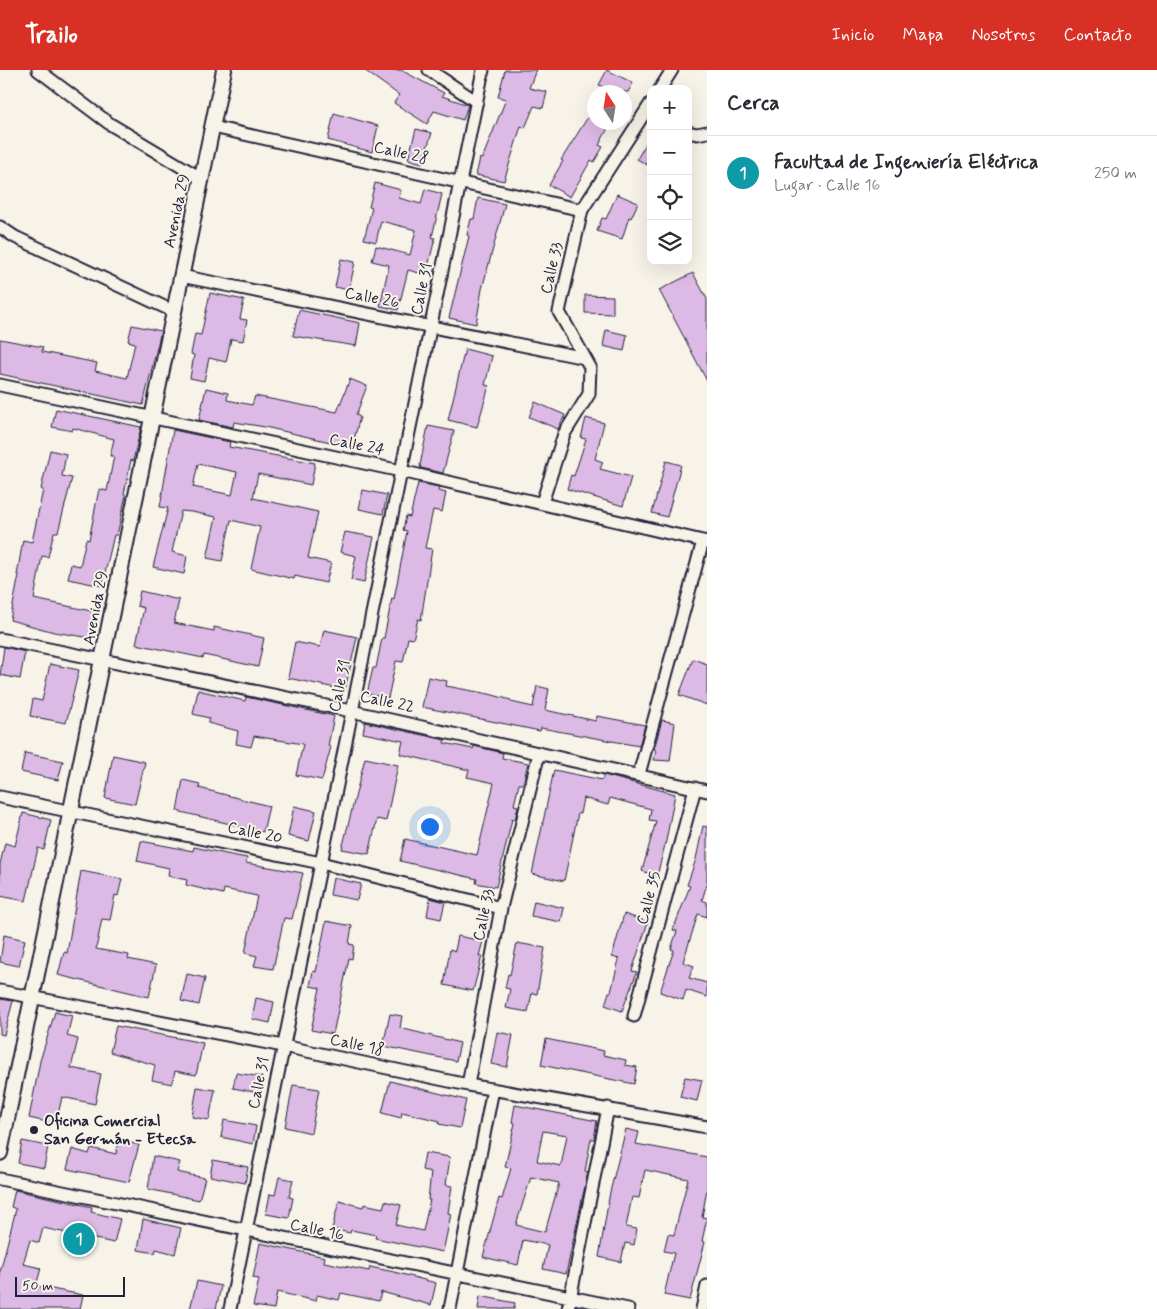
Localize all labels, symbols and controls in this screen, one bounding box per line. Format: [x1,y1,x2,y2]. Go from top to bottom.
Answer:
text: Trailo [25,20,78,51]
text: Inicio [832,23,874,47]
text: Mapa [902,23,943,47]
text: Nosotros [971,23,1036,47]
text: Contacto [1064,23,1132,47]
north arrow [587,85,632,130]
map controls [647,85,692,265]
button: + [647,85,692,130]
text: Cerca [727,89,780,117]
button: − [647,130,692,175]
street label: Calle 28 [372,137,430,169]
text: Facultad de Ingeniería Eléctrica [774,150,1038,175]
text: 1 [739,163,747,184]
text: 250 m [1094,163,1137,184]
street label: Avenida 29 [159,172,195,250]
button: locate [647,175,692,220]
text: Lugar · Calle 16 [774,175,880,196]
button: layers [647,220,692,265]
street label: Calle 33 [536,240,568,296]
street label: Calle 31 [406,261,438,317]
street label: Calle 26 [343,282,401,314]
street label: Calle 24 [327,429,387,461]
street label: Avenida 29 [78,569,114,647]
street label: Calle 31 [324,658,356,714]
street label: Calle 22 [358,686,416,718]
your location [417,814,443,840]
street label: Calle 20 [226,817,284,849]
street label: Calle 35 [632,869,666,927]
street label: Calle 33 [468,887,500,943]
street label: Calle 18 [328,1029,386,1061]
street label: Calle 31 [243,1055,275,1111]
place label: Oficina Comercial San Germán - Etecsa [44,1111,196,1150]
marker: Oficina Comercial San Germán - Etecsa [28,1124,40,1136]
street label: Calle 16 [288,1214,346,1246]
pin: 1 [63,1220,95,1258]
scale bar [15,1274,125,1297]
text: 50 m [22,1277,53,1295]

